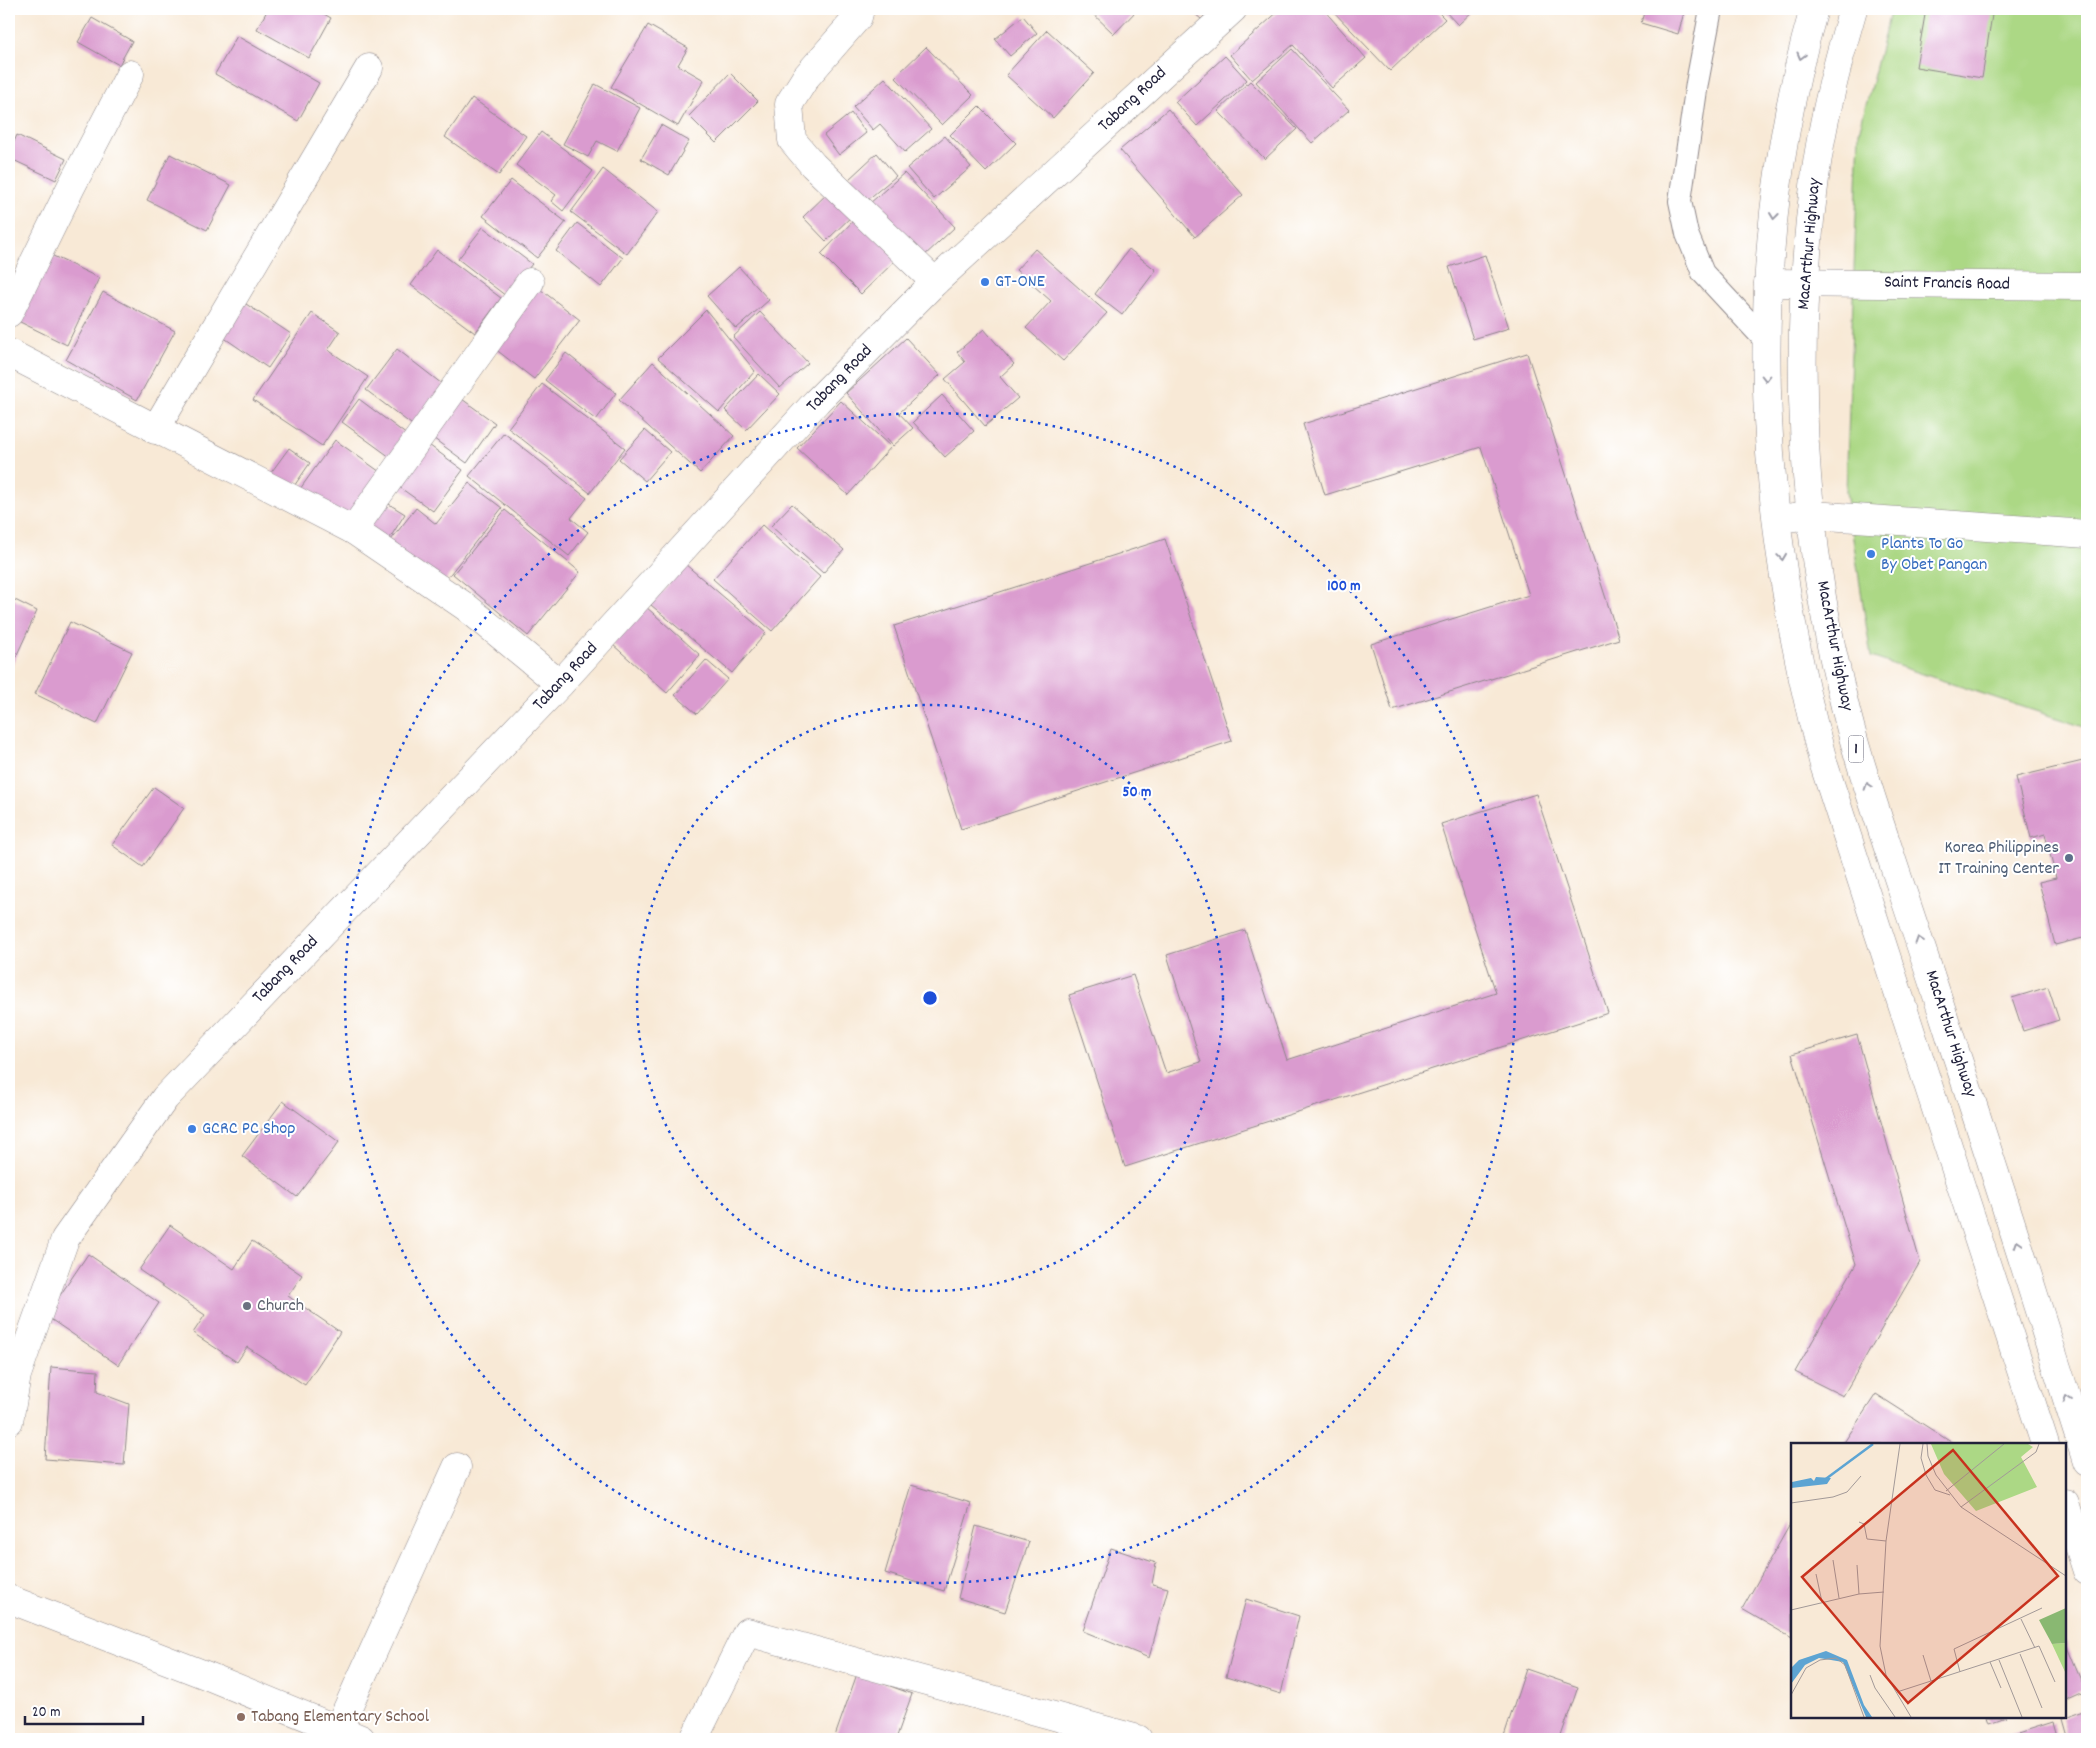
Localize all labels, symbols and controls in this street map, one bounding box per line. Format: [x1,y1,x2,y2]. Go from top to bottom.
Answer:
one-way arrow [1797,51,1807,59]
street label: Tabang Road [1093,62,1173,138]
street label: MacArthur Highway [1792,176,1828,311]
one-way arrow [1769,212,1780,220]
place label: GT-ONE [995,270,1045,295]
street label: Saint Francis Road [1884,270,2010,298]
marker: GT-ONE [979,276,991,288]
street label: Tabang Road [801,339,879,419]
one-way arrow [1761,374,1771,382]
place label: Plants To Go By Obet Pangan [1881,532,1987,578]
marker: Plants To Go By Obet Pangan [1865,548,1877,560]
one-way arrow [1776,553,1787,561]
text: 100 m [1327,576,1361,598]
street label: MacArthur Highway [1809,579,1859,714]
street label: Tabang Road [528,637,604,717]
road number: 1 [1848,736,1864,762]
text: 50 m [1123,782,1151,804]
one-way arrow [1863,782,1873,790]
place label: Korea Philippines IT Training Center [1938,836,2059,882]
marker: Korea Philippines IT Training Center [2063,852,2075,864]
street label: Tabang Road [247,930,325,1010]
one-way arrow [1914,936,1924,945]
street label: MacArthur Highway [1918,967,1983,1101]
centre of rings [921,989,939,1007]
place label: GCRC PC Shop [202,1117,295,1142]
marker: GCRC PC Shop [186,1123,198,1135]
one-way arrow [2013,1241,2023,1249]
place label: Church [257,1294,304,1319]
marker: Church [241,1300,253,1312]
one-way arrow [2063,1395,2073,1404]
inset map [1791,1443,2066,1718]
scale bar [25,1693,142,1725]
text: 20 m [32,1702,60,1724]
place label: Tabang Elementary School [251,1705,430,1730]
marker: Tabang Elementary School [235,1711,247,1723]

